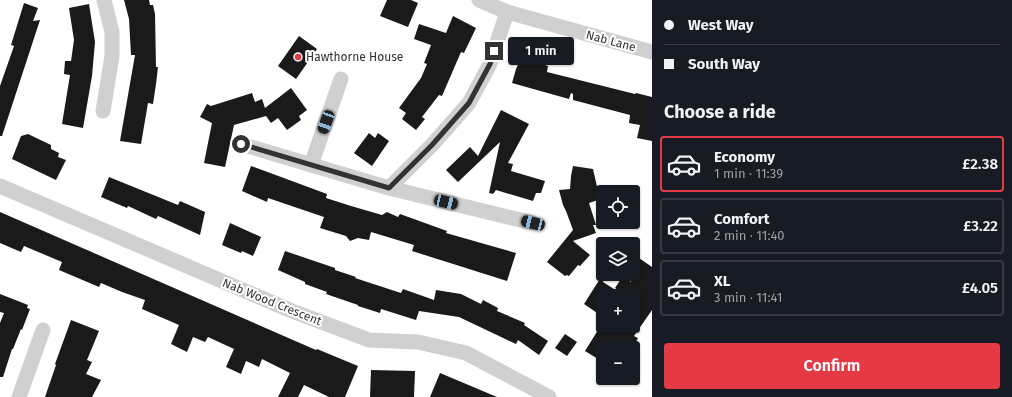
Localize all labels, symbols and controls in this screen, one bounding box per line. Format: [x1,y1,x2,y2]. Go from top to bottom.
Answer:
text: West Way [688,16,753,34]
street label: Nab Lane [585,28,637,54]
callout: 1 min [508,37,574,65]
route end [485,42,503,60]
text: 1 min [525,43,557,58]
place label: Hawthorne House [306,50,403,64]
marker: Hawthorne House [293,52,303,62]
text: South Way [688,55,760,73]
text: Choose a ride [664,101,776,123]
car [316,109,336,135]
route start [232,135,250,153]
icon: car [666,146,702,182]
text: Economy [714,148,775,166]
text: £2.38 [962,155,998,173]
text: 1 min · 11:39 [714,166,783,181]
map controls [596,185,640,385]
button: locate [596,185,640,229]
car [433,193,459,211]
icon: car [666,208,702,244]
text: Comfort [714,210,770,228]
car [520,214,546,232]
text: £3.22 [963,217,998,235]
text: 2 min · 11:40 [714,228,785,243]
button: layers [596,237,640,281]
icon: car [666,270,702,306]
text: XL [714,272,730,290]
street label: Nab Wood Crescent [220,276,324,329]
text: £4.05 [962,279,998,297]
button: + [596,289,640,333]
text: 3 min · 11:41 [714,290,782,305]
button: − [596,341,640,385]
button: Confirm [664,343,1000,389]

